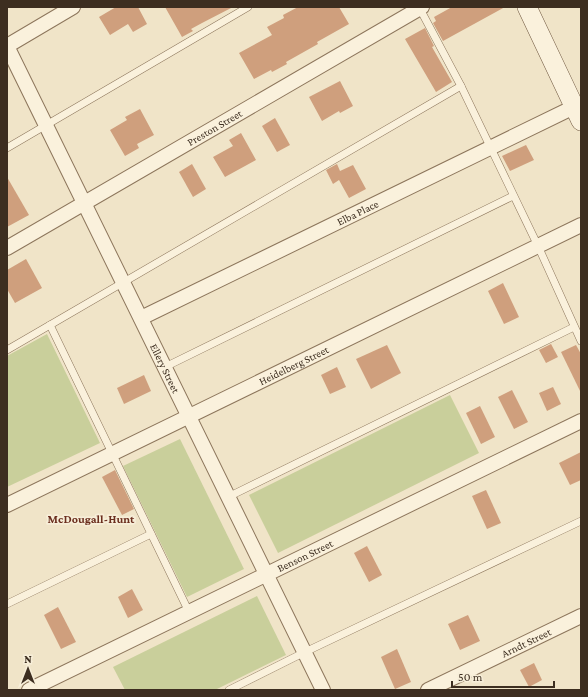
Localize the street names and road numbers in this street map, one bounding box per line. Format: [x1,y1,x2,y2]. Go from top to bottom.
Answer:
street label: Preston Street [185,107,244,148]
street label: Elba Place [335,197,380,228]
street label: Ellery Street [148,342,182,395]
street label: Heidelberg Street [257,343,331,387]
street label: Benson Street [275,537,335,574]
street label: Arndt Street [499,625,553,660]

